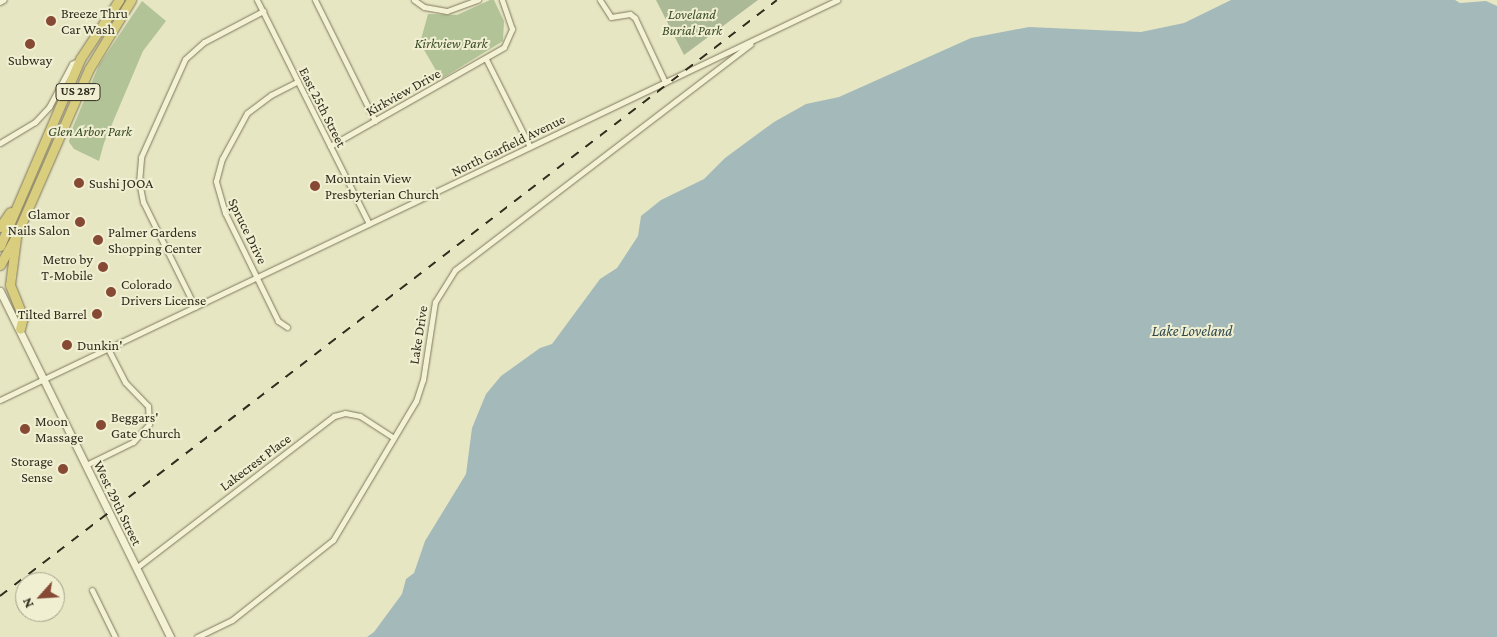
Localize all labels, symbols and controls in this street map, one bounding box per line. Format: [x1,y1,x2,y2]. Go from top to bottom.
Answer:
place label: Breeze Thru Car Wash [61,5,128,38]
park label: Loveland Burial Park [662,6,722,38]
marker: Breeze Thru Car Wash [45,15,57,27]
park label: Kirkview Park [414,35,488,51]
marker: Subway [24,38,36,50]
place label: Subway [8,52,52,68]
street label: East 25th Street [296,64,350,150]
street label: Kirkview Drive [363,65,443,119]
road number: US 287 [56,82,100,101]
street label: North Garfield Avenue [448,110,568,180]
park label: Glen Arbor Park [48,123,132,139]
place label: Mountain View Presbyterian Church [325,170,439,202]
place label: Sushi JOOA [89,175,153,191]
marker: Sushi JOOA [73,177,85,189]
marker: Mountain View Presbyterian Church [309,180,321,192]
street label: Spruce Drive [225,195,271,267]
place label: Glamor Nails Salon [8,206,70,238]
marker: Glamor Nails Salon [74,216,86,228]
place label: Palmer Gardens Shopping Center [108,224,202,256]
marker: Palmer Gardens Shopping Center [92,234,104,246]
place label: Metro by T-Mobile [41,251,93,284]
marker: Metro by T-Mobile [97,261,109,273]
place label: Colorado Drivers License [121,276,206,308]
marker: Colorado Drivers License [105,286,117,298]
street label: Lake Drive [405,304,431,366]
place label: Tilted Barrel [18,306,87,322]
marker: Tilted Barrel [91,308,103,320]
water label: Lake Loveland [1152,323,1232,341]
place label: Dunkin' [77,337,122,353]
marker: Dunkin' [61,339,73,351]
place label: Beggars' Gate Church [111,409,181,442]
place label: Moon Massage [35,413,83,446]
marker: Beggars' Gate Church [95,419,107,431]
marker: Moon Massage [19,423,31,435]
street label: Lakecrest Place [216,430,294,494]
place label: Storage Sense [11,453,53,486]
street label: West 29th Street [90,458,146,548]
marker: Storage Sense [57,463,69,475]
north arrow [15,572,65,622]
text: N [18,595,37,611]

